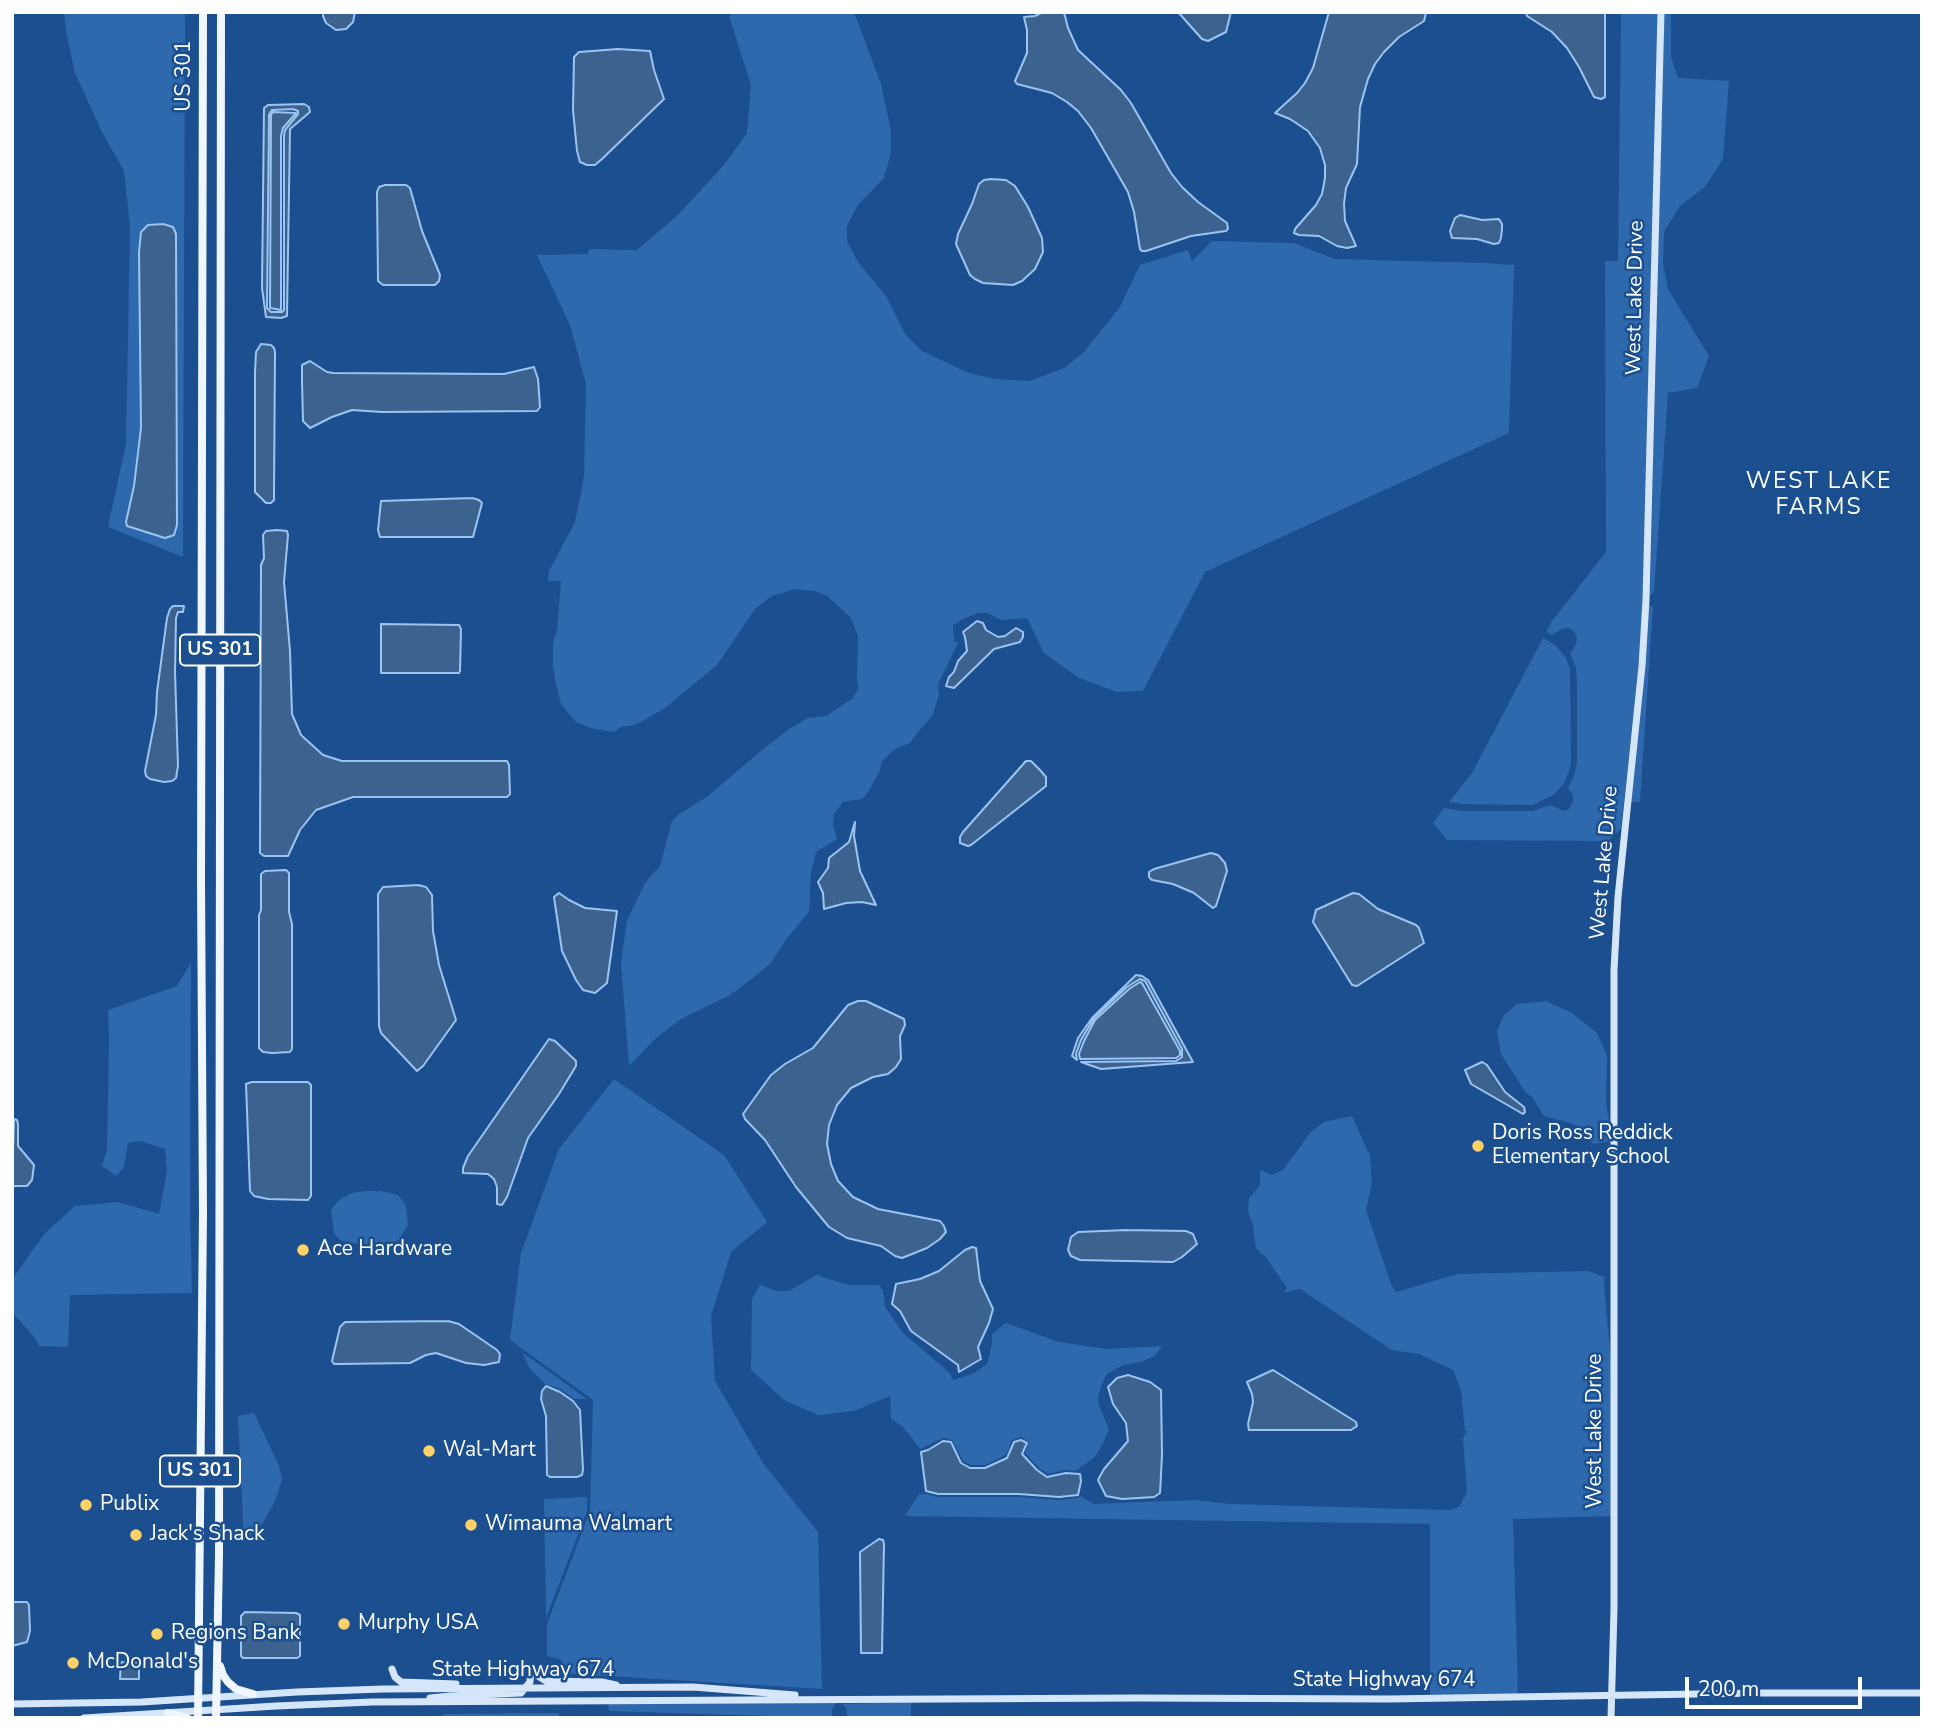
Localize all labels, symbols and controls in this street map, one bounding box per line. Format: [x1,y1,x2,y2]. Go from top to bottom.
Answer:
street label: US 301 [172,40,198,112]
street label: West Lake Drive [1622,220,1650,376]
district label: WEST LAKE FARMS [1747,468,1891,522]
road number: US 301 [180,635,260,666]
street label: West Lake Drive [1586,785,1624,941]
place label: Doris Ross Reddick Elementary School [1492,1121,1673,1171]
marker: Doris Ross Reddick Elementary School [1470,1138,1486,1154]
place label: Ace Hardware [317,1237,452,1263]
marker: Ace Hardware [295,1242,311,1258]
street label: West Lake Drive [1583,1354,1609,1508]
place label: Wal-Mart [443,1438,536,1464]
marker: Wal-Mart [421,1443,437,1459]
road number: US 301 [160,1456,240,1486]
place label: Publix [100,1492,159,1518]
marker: Publix [78,1497,94,1513]
place label: Wimauma Walmart [485,1512,672,1538]
marker: Wimauma Walmart [463,1517,479,1533]
place label: Jack's Shack [150,1522,264,1548]
marker: Jack's Shack [128,1527,144,1543]
place label: Murphy USA [358,1611,479,1637]
marker: Murphy USA [336,1616,352,1632]
place label: Regions Bank [171,1621,300,1647]
marker: Regions Bank [149,1626,165,1642]
place label: McDonald's [87,1650,198,1676]
marker: McDonald's [65,1655,81,1671]
street label: State Highway 674 [432,1658,614,1684]
scale bar [1689,1664,1866,1708]
street label: State Highway 674 [1293,1668,1475,1694]
text: 200 m [1698,1675,1759,1703]

